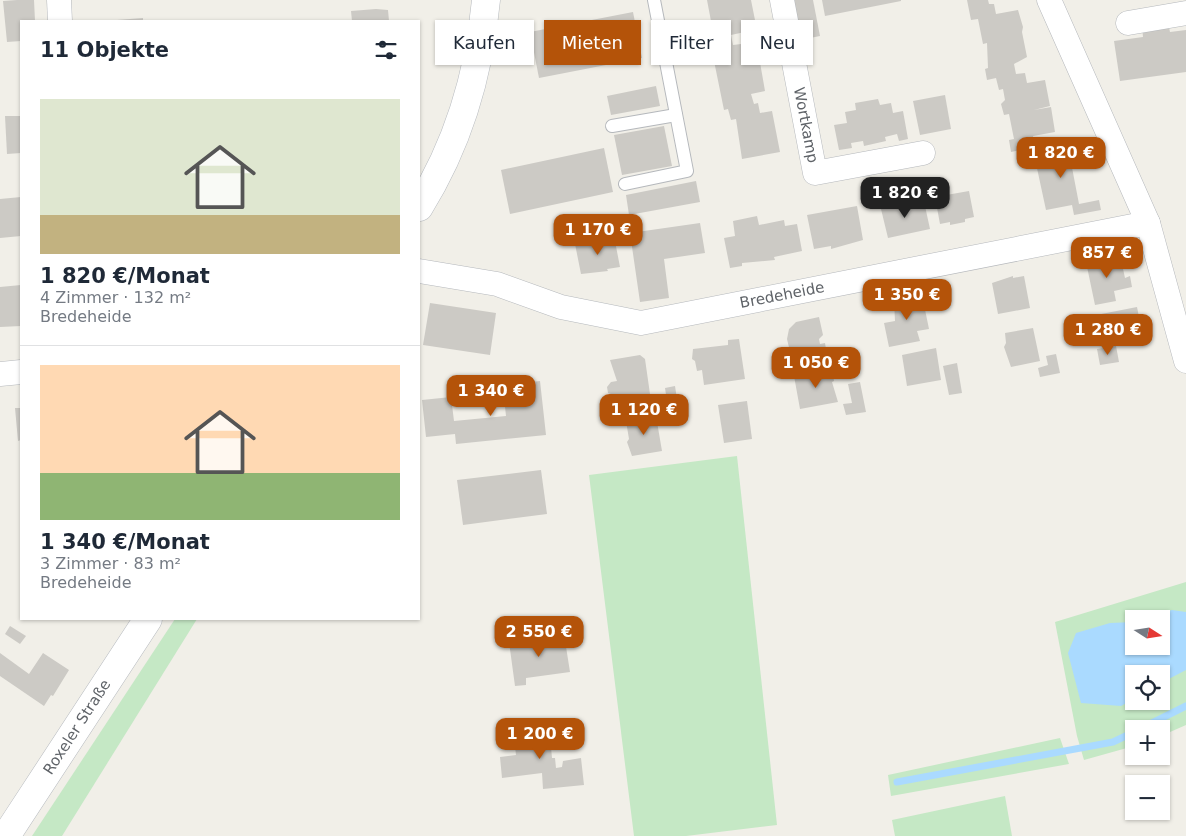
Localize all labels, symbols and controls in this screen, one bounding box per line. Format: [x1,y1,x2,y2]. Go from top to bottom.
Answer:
chip: Kaufen [435,20,534,65]
chip: Mieten [544,20,641,65]
chip: Filter [651,20,731,65]
chip: Neu [741,20,813,65]
icon: filters [372,36,400,64]
text: 11 Objekte [40,38,169,62]
street label: Wortkamp [790,86,822,164]
icon: home [175,132,265,222]
pin: 1 820 € [1015,136,1107,179]
text: 1 820 € [1028,143,1094,162]
pin: 1 820 € [859,176,951,219]
text: 1 820 € [872,183,938,202]
pin: 1 170 € [552,214,644,256]
text: 1 170 € [565,220,631,239]
pin: 857 € [1072,236,1142,279]
text: 857 € [1082,243,1132,262]
text: 1 820 €/Monat [40,264,210,288]
street label: Bredeheide [738,278,826,312]
pin: 1 350 € [861,278,953,321]
text: 1 350 € [874,285,940,304]
text: 4 Zimmer · 132 m² [40,288,191,307]
text: Bredeheide [40,307,131,326]
pin: 1 280 € [1062,314,1154,356]
text: 1 280 € [1075,320,1141,339]
pin: 1 050 € [770,346,862,389]
text: 1 050 € [783,353,849,372]
pin: 1 340 € [445,374,537,417]
text: 1 340 € [458,381,524,400]
pin: 1 120 € [598,394,690,436]
icon: home [175,397,265,487]
text: 1 120 € [611,400,677,419]
text: 1 340 €/Monat [40,530,210,554]
text: 3 Zimmer · 83 m² [40,554,181,573]
text: Bredeheide [40,573,131,592]
north arrow [1125,610,1170,655]
map controls [1125,610,1170,820]
pin: 2 550 € [493,616,585,658]
text: 2 550 € [506,622,572,641]
button: locate [1125,665,1170,710]
street label: Roxeler Straße [40,676,114,778]
pin: 1 200 € [494,718,586,760]
button: + [1125,720,1170,765]
text: 1 200 € [507,724,573,743]
button: − [1125,775,1170,820]

